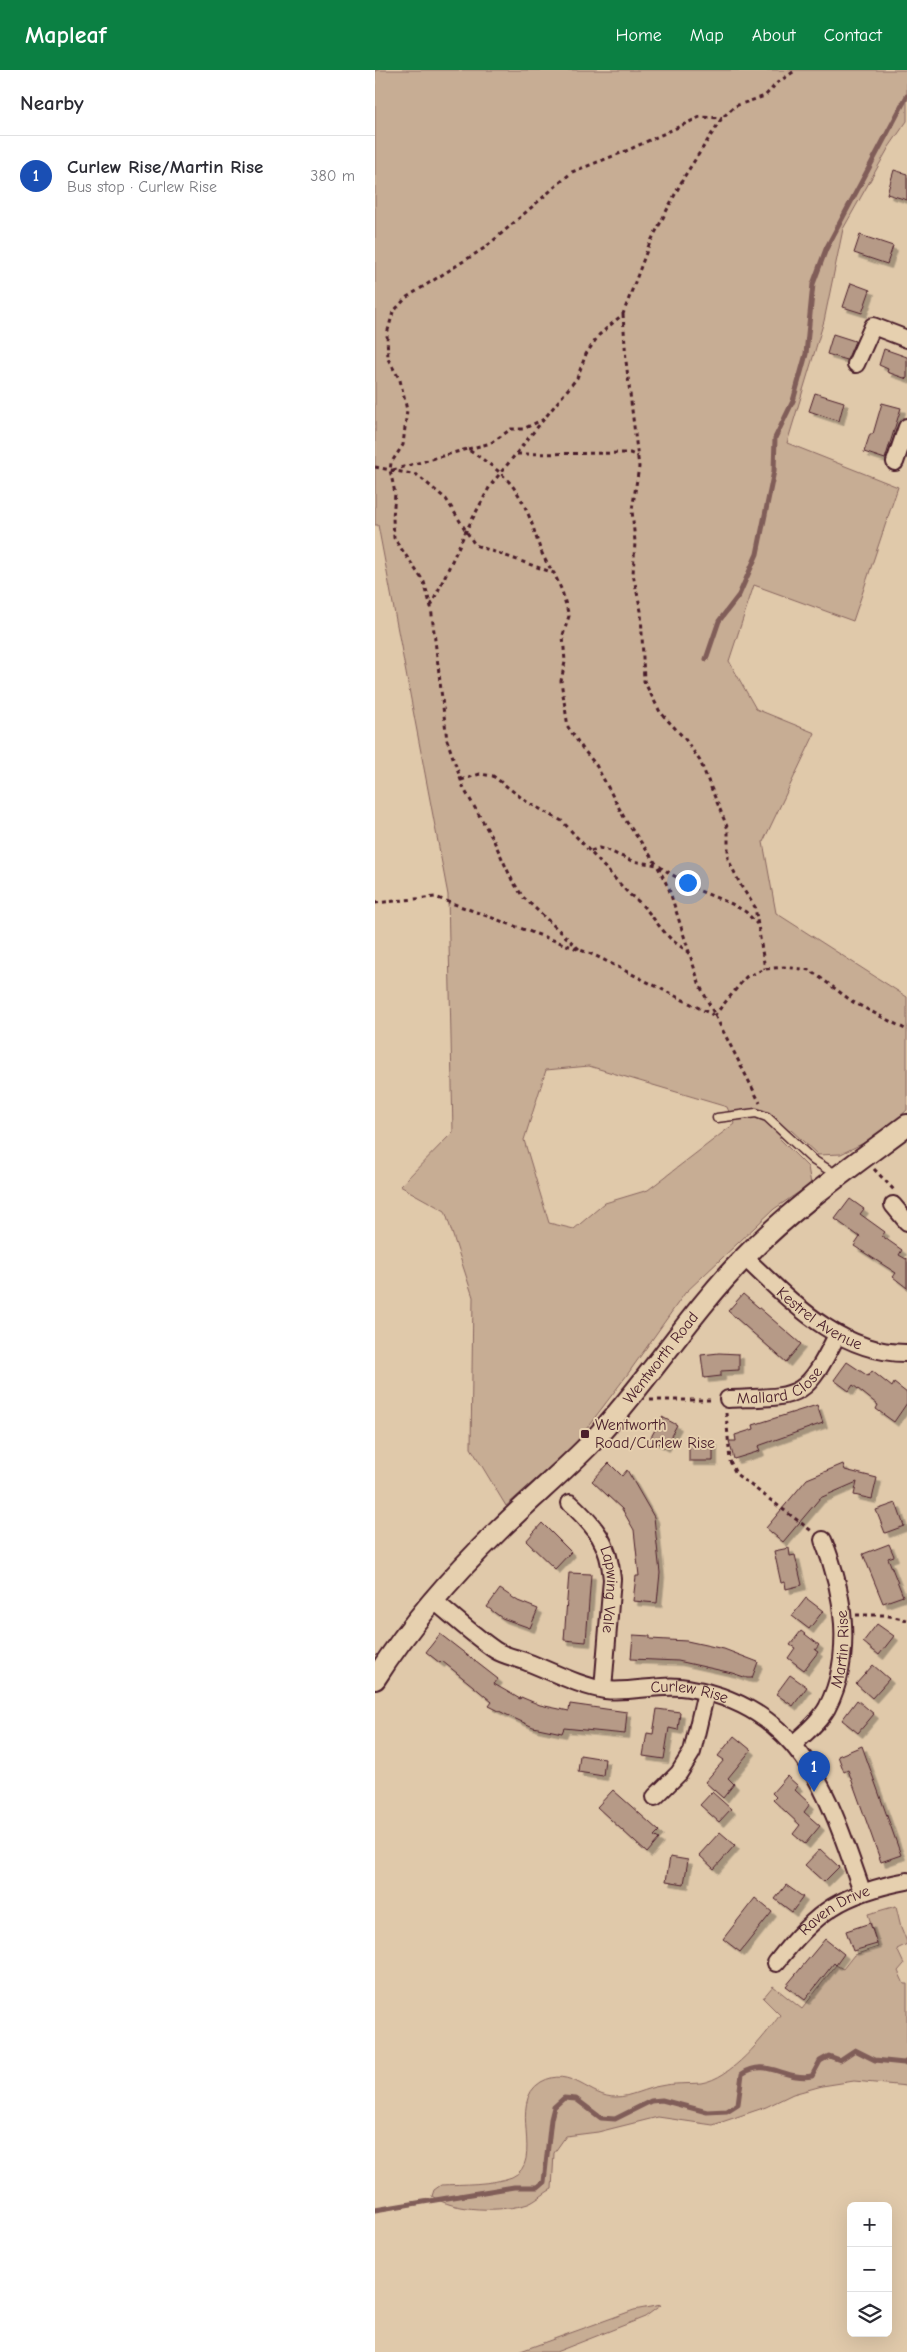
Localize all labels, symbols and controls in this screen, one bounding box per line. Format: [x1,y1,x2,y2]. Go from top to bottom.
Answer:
text: Mapleaf [25,21,106,49]
text: Home [615,25,662,46]
text: Map [690,25,724,46]
text: About [752,25,796,46]
text: Contact [824,25,882,46]
text: Nearby [20,91,84,115]
text: Curlew Rise/Martin Rise [67,156,263,178]
text: 1 [33,167,39,185]
text: 380 m [310,167,355,185]
text: Bus stop · Curlew Rise [67,178,217,196]
your location [675,870,701,896]
street label: Kestrel Avenue [773,1283,865,1354]
street label: Wentworth Road [620,1308,702,1408]
street label: Mallard Close [736,1364,826,1408]
place label: Wentworth Road/Curlew Rise [595,1416,715,1452]
marker: Wentworth Road/Curlew Rise [579,1428,591,1440]
street label: Lapwing Vale [596,1543,621,1634]
street label: Martin Rise [827,1609,852,1690]
street label: Curlew Rise [650,1678,731,1707]
pin: 1 [798,1751,830,1792]
street label: Raven Drive [795,1882,872,1939]
map controls [847,2202,892,2337]
button: + [847,2202,892,2247]
button: − [847,2247,892,2292]
button: layers [847,2292,892,2337]

